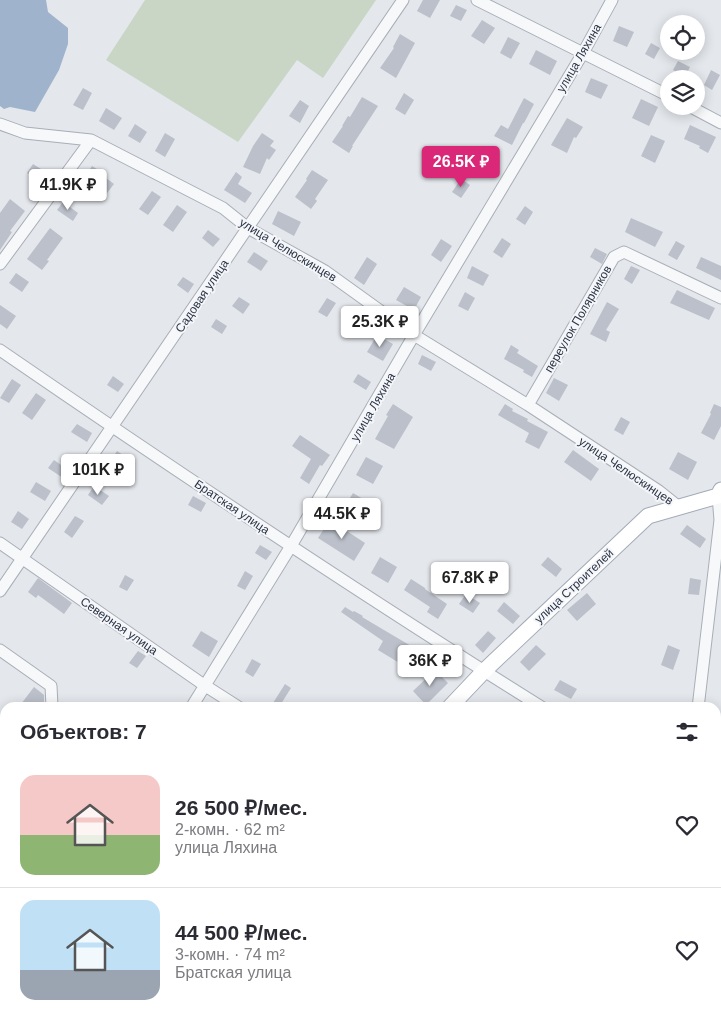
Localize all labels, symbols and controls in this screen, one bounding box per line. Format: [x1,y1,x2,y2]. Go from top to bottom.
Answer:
map controls [660,15,705,115]
button: locate [660,15,705,60]
street label: улица Ляхина [554,21,604,95]
button: layers [660,70,705,115]
pin: 26.5K ₽ [415,146,507,188]
text: 26.5K ₽ [433,153,489,170]
pin: 41.9K ₽ [22,168,114,211]
text: 41.9K ₽ [40,176,96,193]
street label: улица Челюскинцев [237,215,339,285]
street label: Садовая улица [172,257,232,335]
street label: переулок Полярников [542,263,614,375]
pin: 25.3K ₽ [334,306,426,348]
text: 25.3K ₽ [352,313,408,330]
street label: улица Ляхина [348,370,398,444]
street label: улица Челюскинцев [576,434,676,508]
pin: 101K ₽ [57,454,139,496]
text: 101K ₽ [72,461,124,478]
street label: Братская улица [192,477,272,537]
pin: 44.5K ₽ [296,498,388,540]
text: 44.5K ₽ [314,505,370,522]
street label: улица Строителей [532,546,616,626]
pin: 67.8K ₽ [424,562,516,604]
text: 67.8K ₽ [442,569,498,586]
street label: Северная улица [78,594,161,658]
pin: 36K ₽ [395,644,465,687]
text: 36K ₽ [408,652,452,669]
icon: filters [673,718,701,746]
text: Объектов: 7 [20,720,147,743]
icon: home [60,795,120,855]
text: 26 500 ₽/мес. [175,796,308,819]
icon: heart [673,811,701,839]
text: 2-комн. · 62 m² [175,821,285,838]
text: улица Ляхина [175,839,277,856]
icon: home [60,920,120,980]
text: 44 500 ₽/мес. [175,921,308,944]
icon: heart [673,936,701,964]
text: 3-комн. · 74 m² [175,946,285,963]
text: Братская улица [175,964,291,981]

